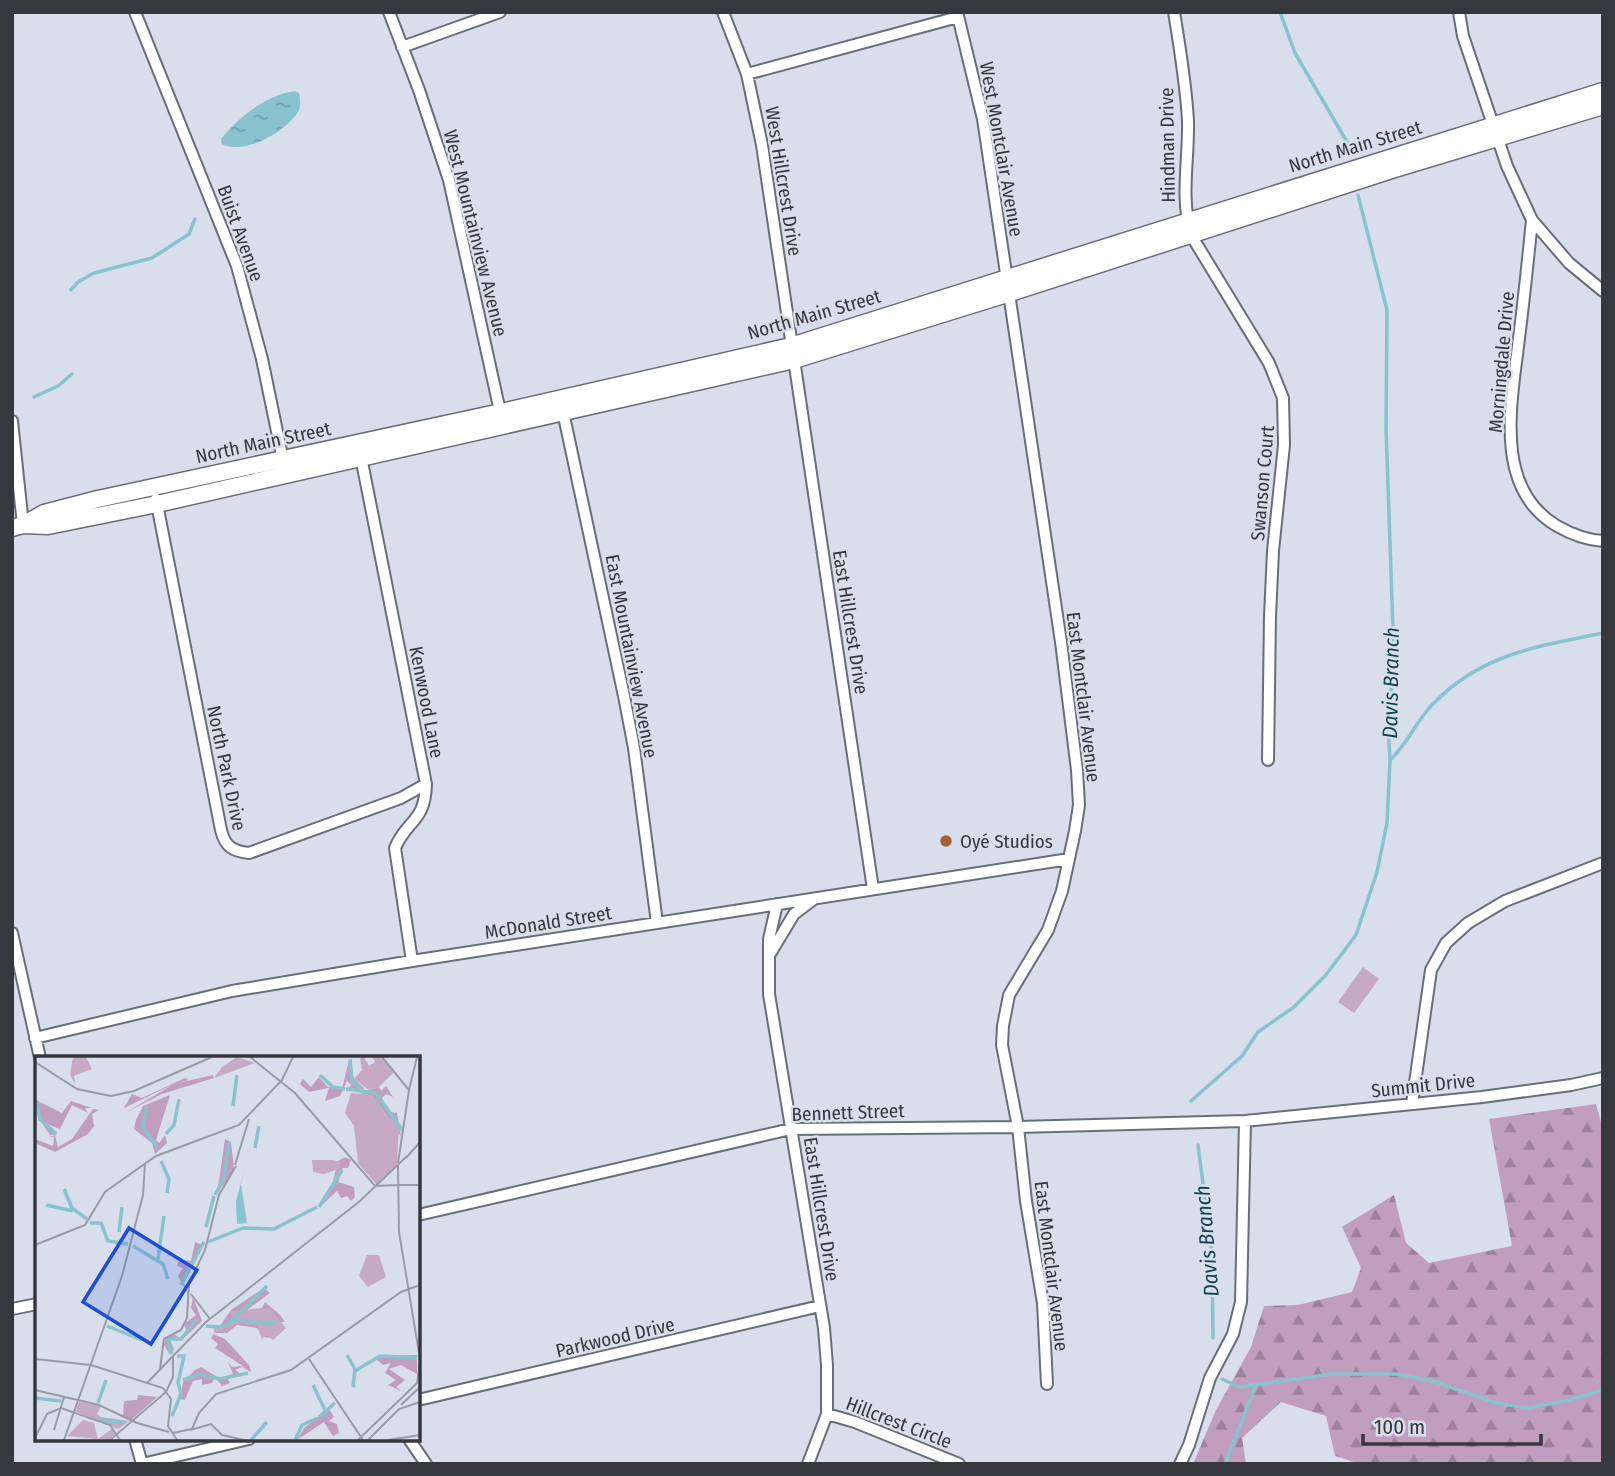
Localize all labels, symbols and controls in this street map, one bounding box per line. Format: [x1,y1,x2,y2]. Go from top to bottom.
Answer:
street label: West Montclair Avenue [975,60,1028,238]
street label: Hindman Drive [1155,87,1180,203]
street label: West Hillcrest Drive [760,105,807,257]
street label: North Main Street [1286,115,1425,178]
street label: West Mountainview Avenue [439,127,512,339]
street label: Buist Avenue [212,182,269,285]
street label: North Main Street [745,284,884,345]
street label: Morningdale Drive [1484,290,1519,434]
street label: North Main Street [193,417,334,468]
street label: Swanson Court [1246,424,1279,542]
street label: East Hillcrest Drive [828,548,873,696]
street label: East Mountainview Avenue [600,552,663,760]
street label: East Montclair Avenue [1062,611,1105,784]
water label: Davis Branch [1377,627,1405,739]
street label: Kenwood Lane [404,644,449,760]
street label: North Park Drive [202,703,251,833]
place label: Oyé Studios [960,830,1053,853]
marker: Oyé Studios [938,833,954,849]
street label: McDonald Street [483,901,614,944]
inset map [35,1056,420,1441]
street label: Summit Drive [1370,1069,1476,1102]
street label: Bennett Street [791,1099,906,1126]
street label: East Hillcrest Drive [799,1135,844,1283]
street label: East Montclair Avenue [1030,1180,1073,1353]
water label: Davis Branch [1189,1184,1225,1298]
street label: Parkwood Drive [554,1313,677,1362]
street label: Hillcrest Circle [843,1392,955,1453]
scale bar [1363,1402,1542,1446]
text: 100 m [1374,1414,1425,1440]

